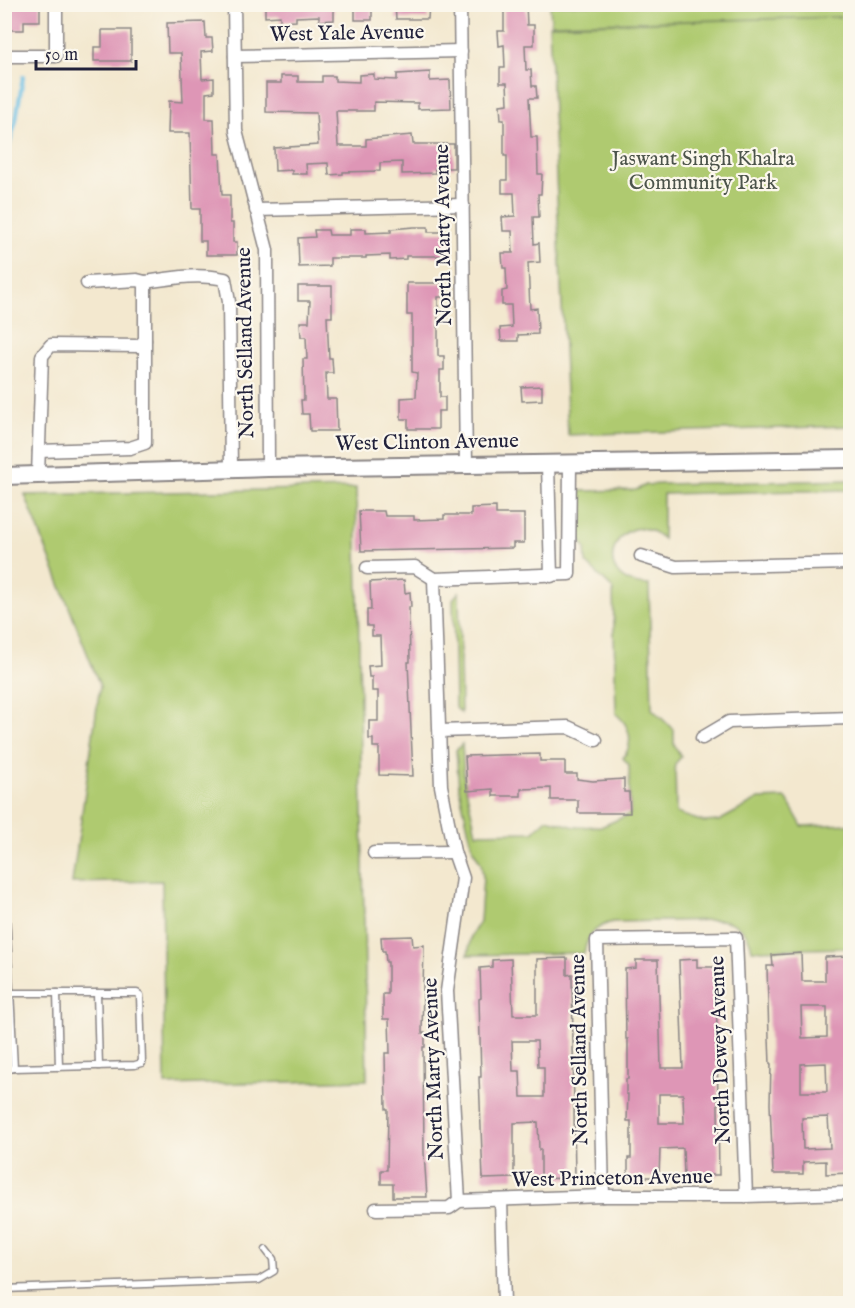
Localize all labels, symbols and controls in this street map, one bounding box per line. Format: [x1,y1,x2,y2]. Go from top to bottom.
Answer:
street label: West Yale Avenue [269,19,425,49]
scale bar [36,33,136,71]
text: 50 m [45,44,78,67]
street label: North Marty Avenue [429,143,459,326]
park label: Jaswant Singh Khalra Community Park [610,146,795,197]
street label: North Selland Avenue [231,247,261,439]
street label: West Clinton Avenue [335,428,519,458]
street label: North Selland Avenue [565,954,595,1146]
street label: North Dewey Avenue [704,955,738,1145]
street label: North Marty Avenue [417,977,451,1161]
street label: West Princeton Avenue [511,1164,713,1194]

